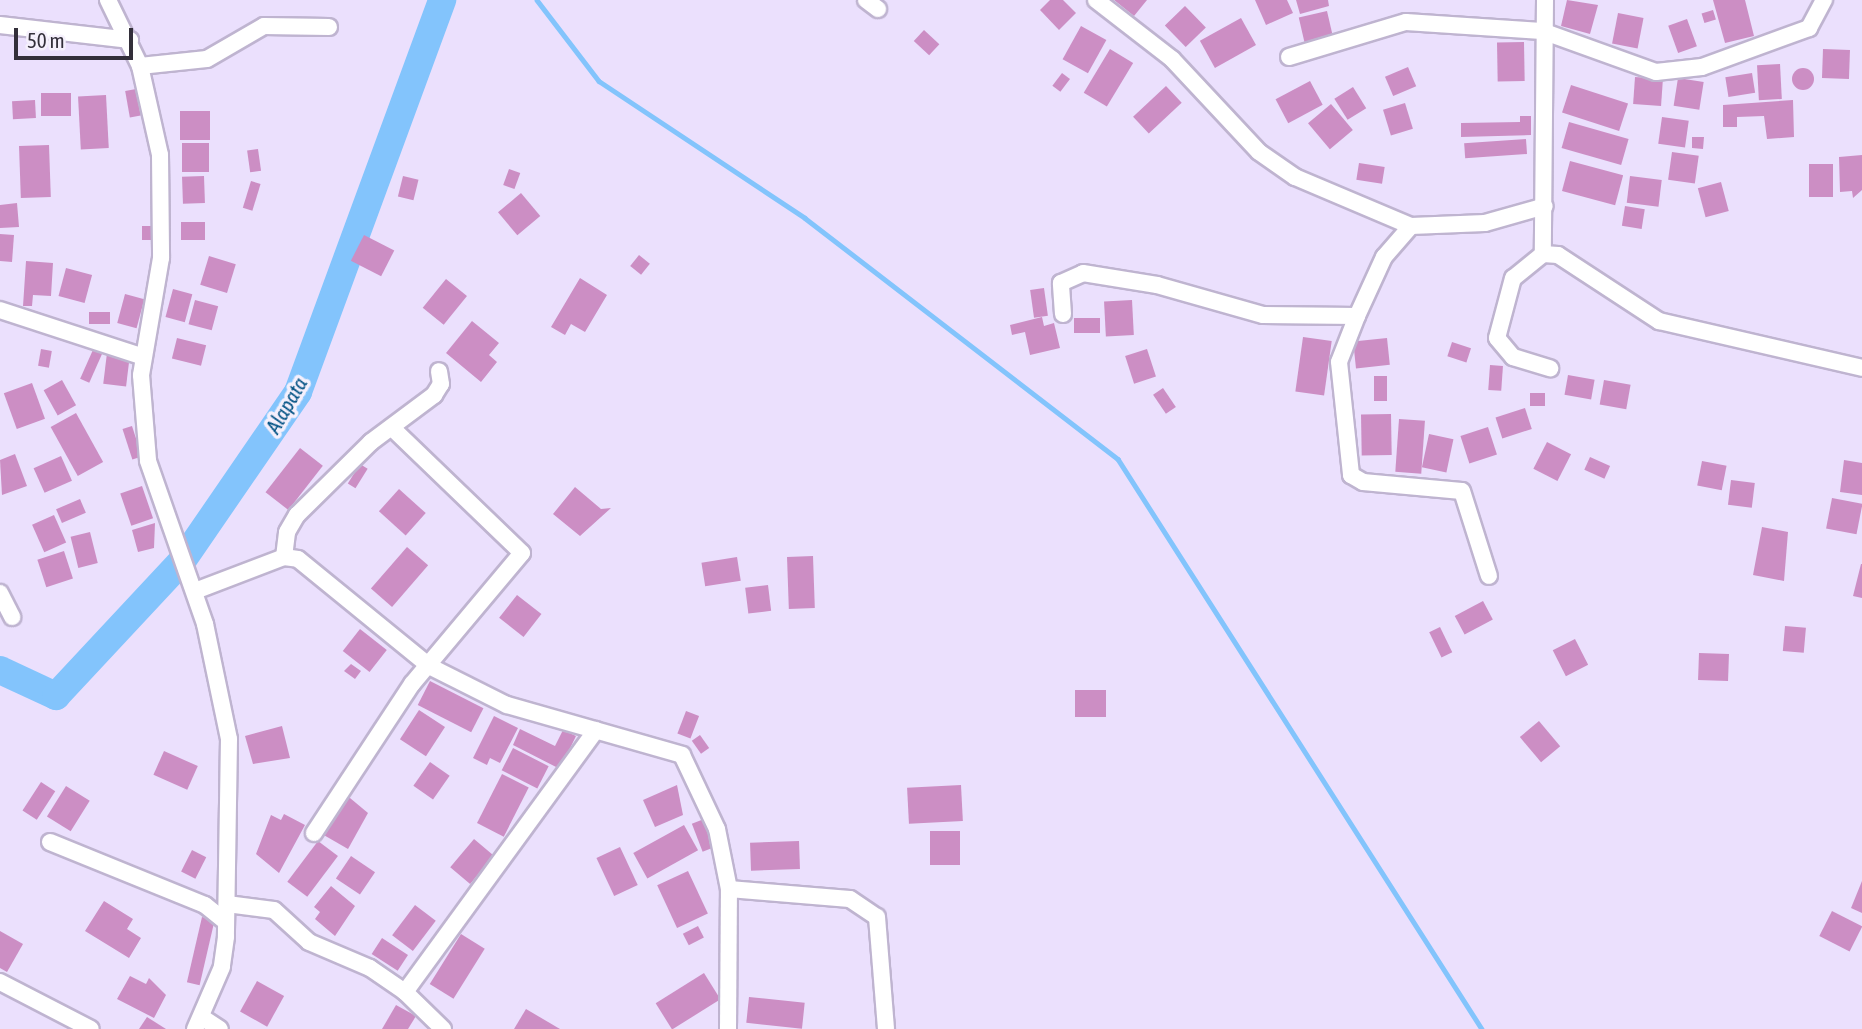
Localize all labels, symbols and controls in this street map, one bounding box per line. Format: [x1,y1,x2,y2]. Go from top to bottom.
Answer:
scale bar [18,14,136,58]
text: 50 m [27,28,65,52]
water label: Alapata [260,372,312,438]

